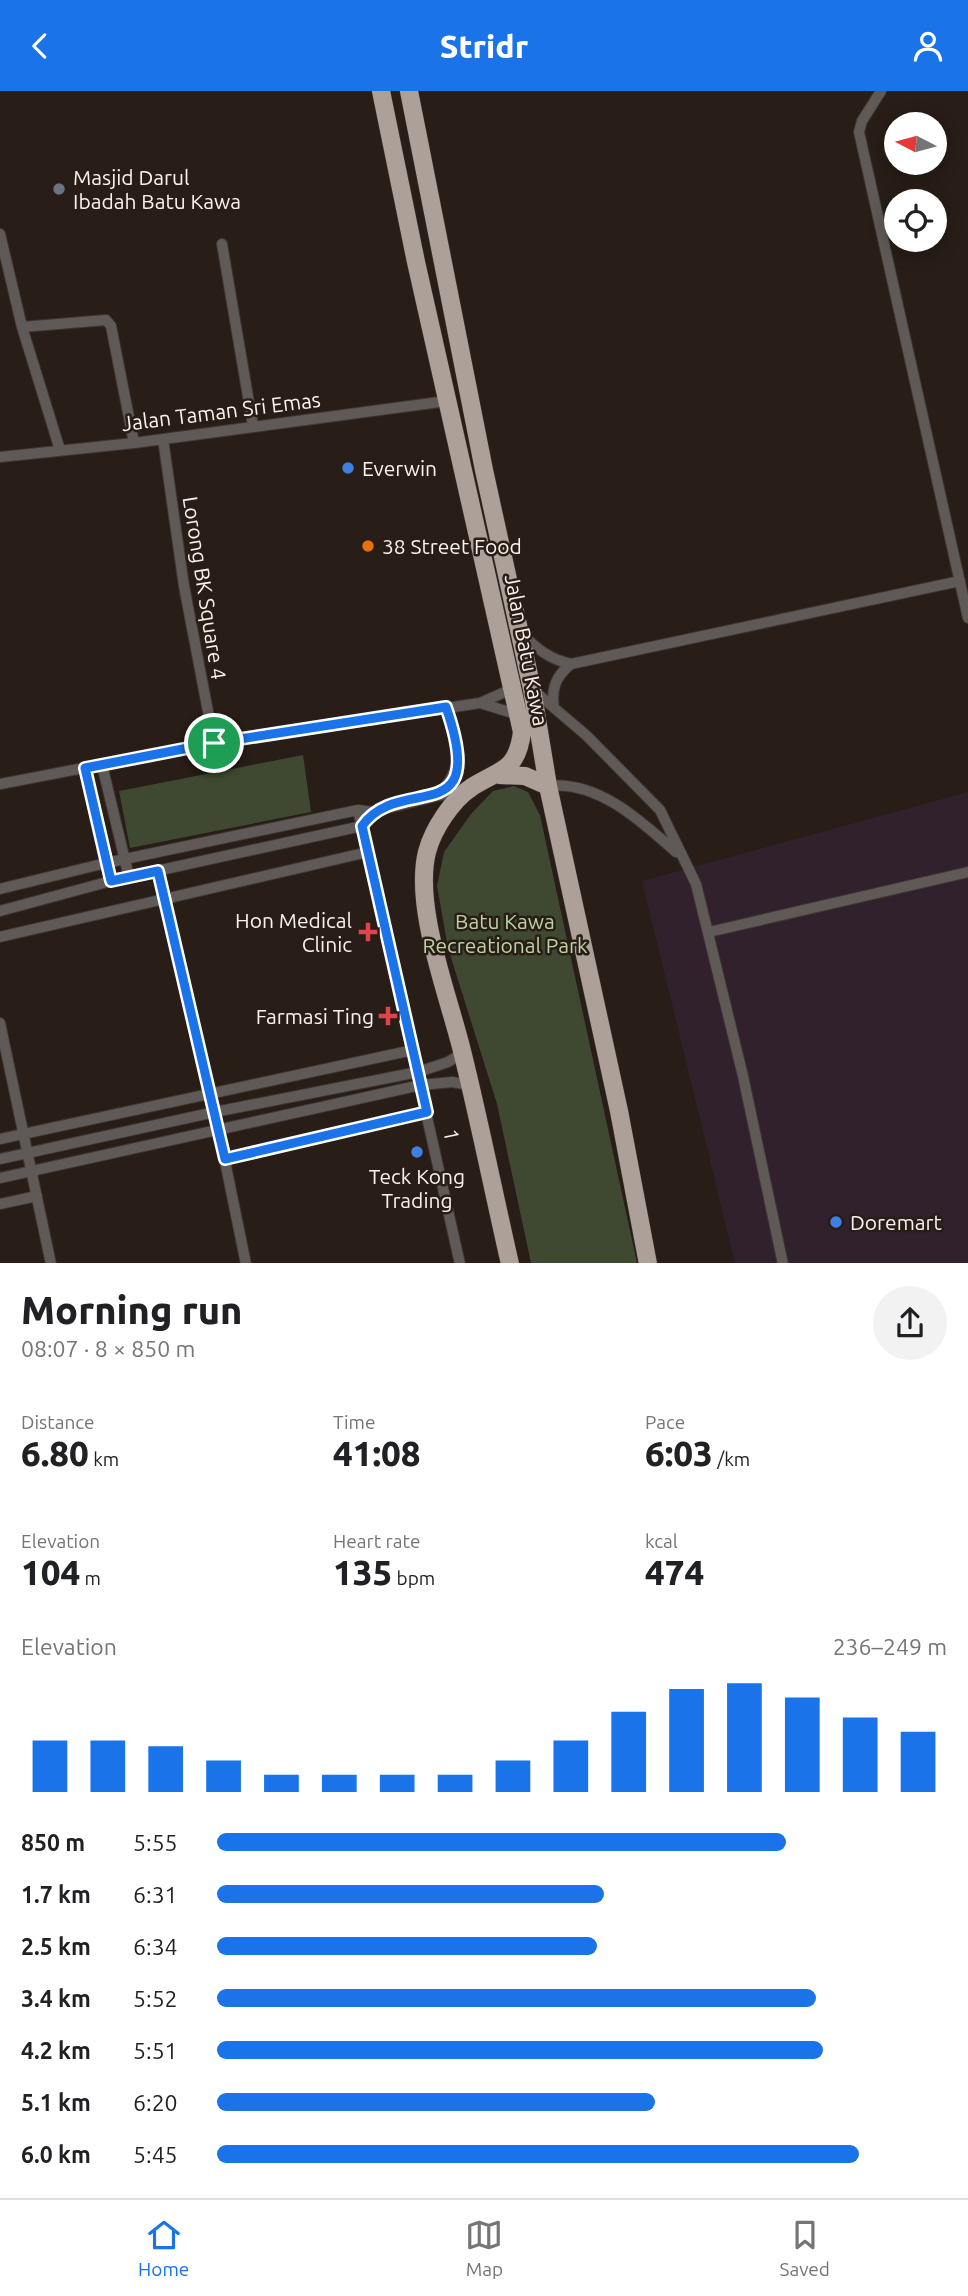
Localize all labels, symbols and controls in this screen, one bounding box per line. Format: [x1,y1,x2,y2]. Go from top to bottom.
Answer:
icon: back [21,27,59,65]
icon: person [909,27,947,65]
text: Stridr [440,28,528,64]
north arrow [884,112,947,175]
map controls [884,112,947,252]
place label: Masjid Darul Ibadah Batu Kawa [73,165,241,213]
marker: Masjid Darul Ibadah Batu Kawa [51,181,67,197]
button: locate [884,189,947,252]
street label: Jalan Taman Sri Emas [120,387,322,435]
place label: Everwin [362,456,437,480]
marker: Everwin [340,460,356,476]
street label: Lorong BK Square 4 [179,495,231,681]
place label: 38 Street Food [382,534,522,558]
marker: 38 Street Food [360,538,376,554]
street label: Jalan Batu Kawa [501,572,553,728]
pin [184,713,244,773]
icon: arrive [195,724,233,762]
place label: Hon Medical Clinic [235,908,352,956]
park label: Batu Kawa Recreational Park [422,909,588,957]
marker: Hon Medical Clinic [358,922,378,942]
place label: Farmasi Ting [256,1004,374,1028]
marker: Farmasi Ting [380,1008,396,1024]
street label: 1 [439,1127,465,1143]
marker: Teck Kong Trading [409,1144,425,1160]
place label: Teck Kong Trading [369,1164,465,1212]
place label: Doremart [850,1210,942,1234]
marker: Doremart [828,1214,844,1230]
button: share [873,1286,947,1360]
text: Morning run [21,1289,242,1331]
text: 08:07 · 8 × 850 m [21,1336,195,1361]
text: Distance [21,1411,95,1433]
text: Time [333,1411,375,1433]
text: Pace [645,1411,685,1433]
text: 6.80 [21,1433,89,1473]
text: 41:08 [333,1433,421,1473]
text: 6:03 [645,1433,713,1473]
text: km [89,1448,119,1470]
text: /km [713,1448,750,1470]
text: Elevation [21,1530,100,1552]
text: Heart rate [333,1530,420,1552]
text: kcal [645,1530,678,1552]
text: 104 [21,1552,80,1592]
text: 135 [333,1552,392,1592]
text: 474 [645,1552,704,1592]
text: m [80,1567,101,1589]
text: bpm [392,1567,435,1589]
text: Elevation [21,1634,117,1659]
text: 236–249 m [833,1634,947,1659]
text: 850 m [21,1830,85,1855]
text: 5:55 [133,1830,178,1855]
text: 1.7 km [21,1882,91,1907]
text: 6:31 [133,1882,178,1907]
text: 2.5 km [21,1934,91,1959]
text: 6:34 [133,1934,178,1959]
text: 3.4 km [21,1986,91,2011]
text: 5:52 [133,1986,178,2011]
text: 4.2 km [21,2038,91,2063]
text: 5:51 [133,2038,178,2063]
text: 5.1 km [21,2090,91,2115]
text: 6:20 [133,2090,178,2115]
text: 6.0 km [21,2142,91,2167]
text: 5:45 [133,2142,178,2167]
tab: Home [138,2216,189,2280]
tab: Map [465,2216,503,2280]
tab: Saved [779,2216,830,2280]

